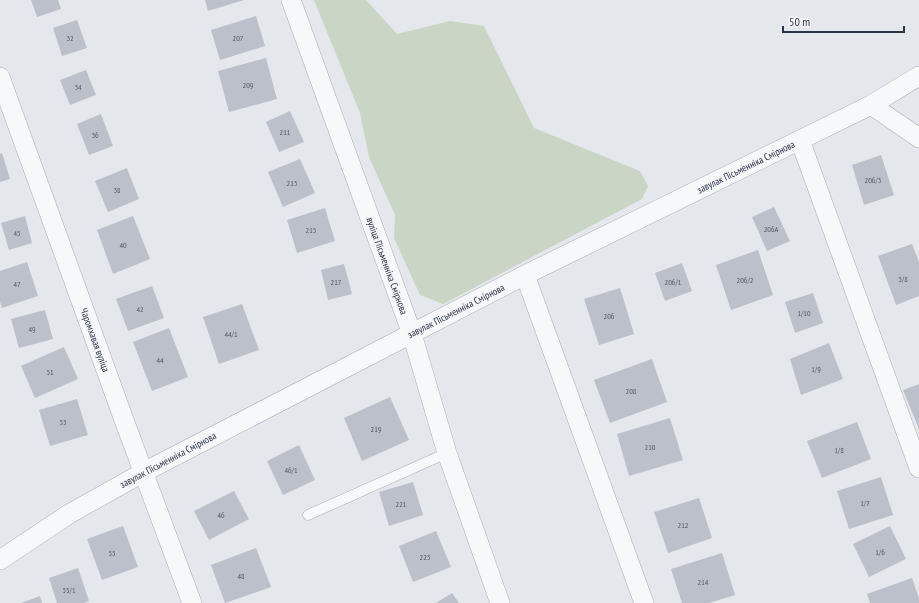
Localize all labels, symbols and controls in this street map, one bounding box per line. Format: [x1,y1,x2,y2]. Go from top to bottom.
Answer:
scale bar [783,8,904,34]
text: 50 m [789,14,810,29]
house number: 32 [66,33,74,43]
house number: 207 [233,33,244,43]
house number: 209 [243,80,254,90]
house number: 34 [74,82,82,92]
house number: 211 [280,127,291,137]
house number: 36 [91,130,99,140]
street label: завулак Пісьменніка Смірнова [695,138,797,196]
house number: 206/3 [865,175,882,185]
house number: 213 [287,178,298,188]
house number: 38 [113,185,121,195]
street label: вуліца Пісьменніка Смірнова [363,216,411,316]
house number: 206А [764,224,779,234]
house number: 215 [306,225,316,235]
house number: 45 [13,228,21,238]
house number: 40 [119,240,127,250]
house number: 3/8 [898,274,908,284]
house number: 206/2 [737,275,754,285]
house number: 217 [331,277,342,287]
house number: 206/1 [665,277,682,287]
house number: 47 [13,279,21,289]
street label: завулак Пісьменніка Смірнова [405,281,507,341]
house number: 42 [136,304,144,314]
street label: Чаромхавая вуліца [77,306,113,374]
house number: 1/10 [797,308,811,318]
house number: 206 [604,311,615,321]
house number: 49 [28,324,36,334]
house number: 44/1 [224,329,238,339]
house number: 44 [156,355,164,365]
house number: 1/9 [811,364,821,374]
house number: 51 [46,367,54,377]
house number: 208 [626,386,637,396]
house number: 53 [59,417,67,427]
house number: 219 [371,424,382,434]
street label: завулак Пісьменніка Смірнова [118,429,218,491]
house number: 210 [645,442,656,452]
house number: 1/8 [834,445,844,455]
house number: 46/1 [284,465,298,475]
house number: 1/7 [860,498,870,508]
house number: 221 [396,499,407,509]
house number: 46 [217,510,225,520]
house number: 212 [678,520,689,530]
house number: 1/6 [875,547,885,557]
house number: 55 [108,548,116,558]
house number: 223 [420,552,431,562]
house number: 48 [237,571,245,581]
house number: 214 [698,577,709,587]
house number: 55/1 [62,585,76,595]

